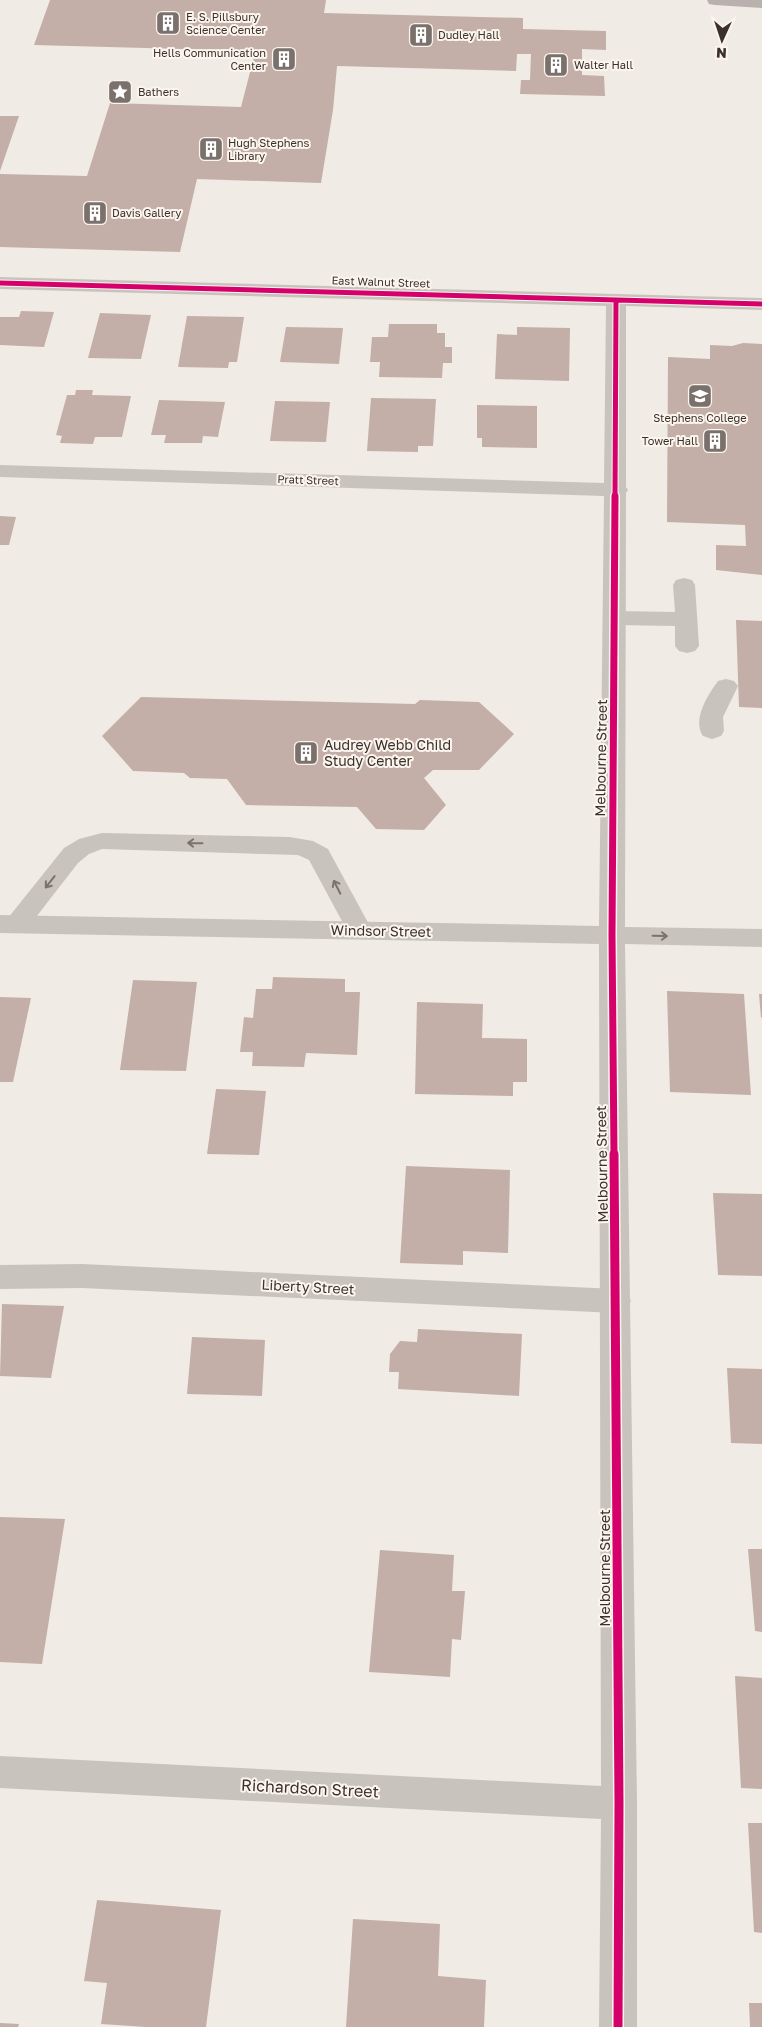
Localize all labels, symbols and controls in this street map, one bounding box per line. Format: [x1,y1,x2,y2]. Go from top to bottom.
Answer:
building icon: E. S. Pillsbury Science Center [155,10,181,36]
place label: E. S. Pillsbury Science Center [186,10,267,36]
north arrow [697,15,747,65]
building icon: Dudley Hall [408,22,434,48]
place label: Dudley Hall [438,28,500,41]
text: N [716,45,727,62]
place label: Hells Communication Center [153,46,267,72]
building icon: Hells Communication Center [271,46,297,72]
building icon: Walter Hall [543,52,569,78]
place label: Walter Hall [574,58,634,71]
place icon: Bathers [107,79,133,105]
place label: Bathers [138,85,179,98]
building icon: Hugh Stephens Library [198,136,224,162]
place label: Hugh Stephens Library [228,136,310,162]
building icon: Davis Gallery [82,200,108,226]
place label: Davis Gallery [112,206,181,219]
street label: East Walnut Street [331,273,431,290]
school or university icon: Stephens College [687,383,713,409]
place label: Stephens College [653,411,747,424]
building icon: Tower Hall [702,428,728,454]
place label: Tower Hall [642,434,698,447]
street label: Pratt Street [277,472,339,487]
street label: Melbourne Street [591,699,610,817]
place label: Audrey Webb Child Study Center [324,736,451,769]
building icon: Audrey Webb Child Study Center [293,740,319,766]
one-way arrow [188,838,204,848]
one-way arrow [44,875,55,888]
one-way arrow [332,880,341,895]
street label: Windsor Street [331,921,431,940]
one-way arrow [652,931,668,941]
street label: Melbourne Street [592,1105,611,1223]
street label: Liberty Street [261,1276,355,1297]
street label: Melbourne Street [596,1509,613,1627]
street label: Richardson Street [241,1774,379,1802]

